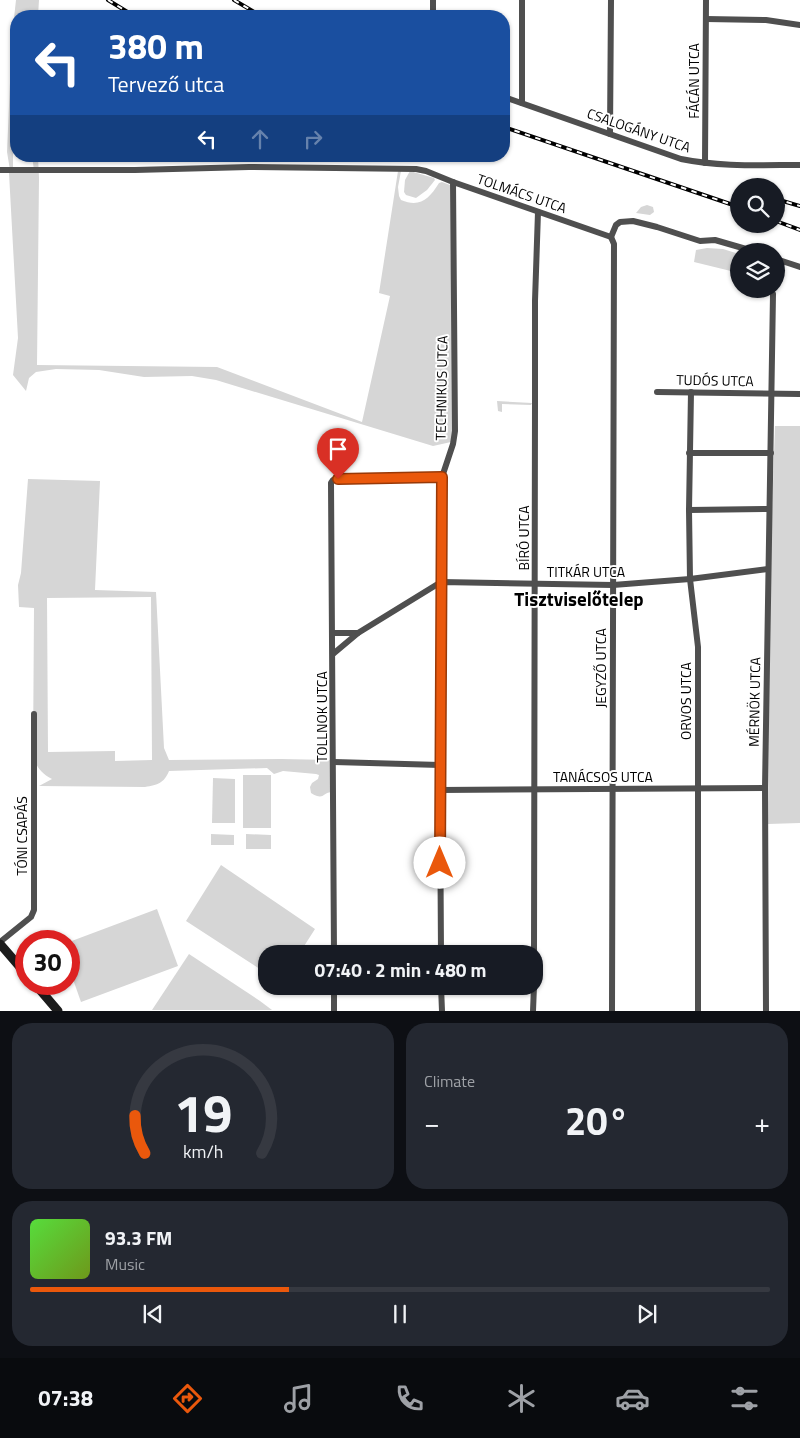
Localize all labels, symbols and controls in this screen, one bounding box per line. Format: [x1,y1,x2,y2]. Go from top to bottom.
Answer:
text: 380 m [108,19,204,73]
icon: left [25,30,90,95]
street label: FÁCÁN UTCA [683,42,704,119]
text: Tervező utca [108,67,224,101]
street label: CSALOGÁNY UTCA [584,102,694,158]
icon: left [193,125,221,153]
icon: ahead [246,125,274,153]
icon: right [299,125,327,153]
street label: TOLMÁCS UTCA [474,168,570,218]
map controls [730,178,785,298]
button: search [730,178,785,233]
button: layers [730,243,785,298]
street label: TECHNIKUS UTCA [430,335,452,441]
street label: TUDÓS UTCA [676,369,755,391]
pin [317,428,359,479]
icon: arrive [324,435,352,463]
street label: BÍRÓ UTCA [513,505,534,571]
street label: TITKÁR UTCA [547,561,626,582]
district label: Tisztviselőtelep [514,584,644,613]
street label: JEGYZŐ UTCA [590,628,611,708]
street label: MÉRNÖK UTCA [743,656,765,747]
street label: ORVOS UTCA [675,661,696,740]
street label: TOLLNOK UTCA [311,671,332,763]
street label: TANÁCSOS UTCA [553,766,654,787]
street label: TÓNI CSAPÁS [11,796,32,876]
position arrow [413,836,465,888]
speed limit sign: 30 [15,930,80,995]
text: 07:40 · 2 min · 480 m [314,955,487,984]
text: Climate [424,1069,475,1093]
text: 19 [174,1073,232,1152]
text: 20° [565,1092,629,1150]
text: − [424,1101,440,1144]
text: + [754,1101,770,1144]
text: km/h [183,1138,223,1165]
text: 93.3 FM [105,1223,172,1252]
text: Music [105,1252,145,1276]
icon: previous [139,1300,167,1328]
icon: pause [386,1300,414,1328]
icon: next [633,1300,661,1328]
text: 07:38 [38,1381,93,1415]
icon: directions [170,1381,205,1416]
icon: music [281,1381,316,1416]
icon: phone [392,1381,427,1416]
icon: climate [504,1381,539,1416]
icon: car [615,1381,650,1416]
icon: filters [727,1381,762,1416]

